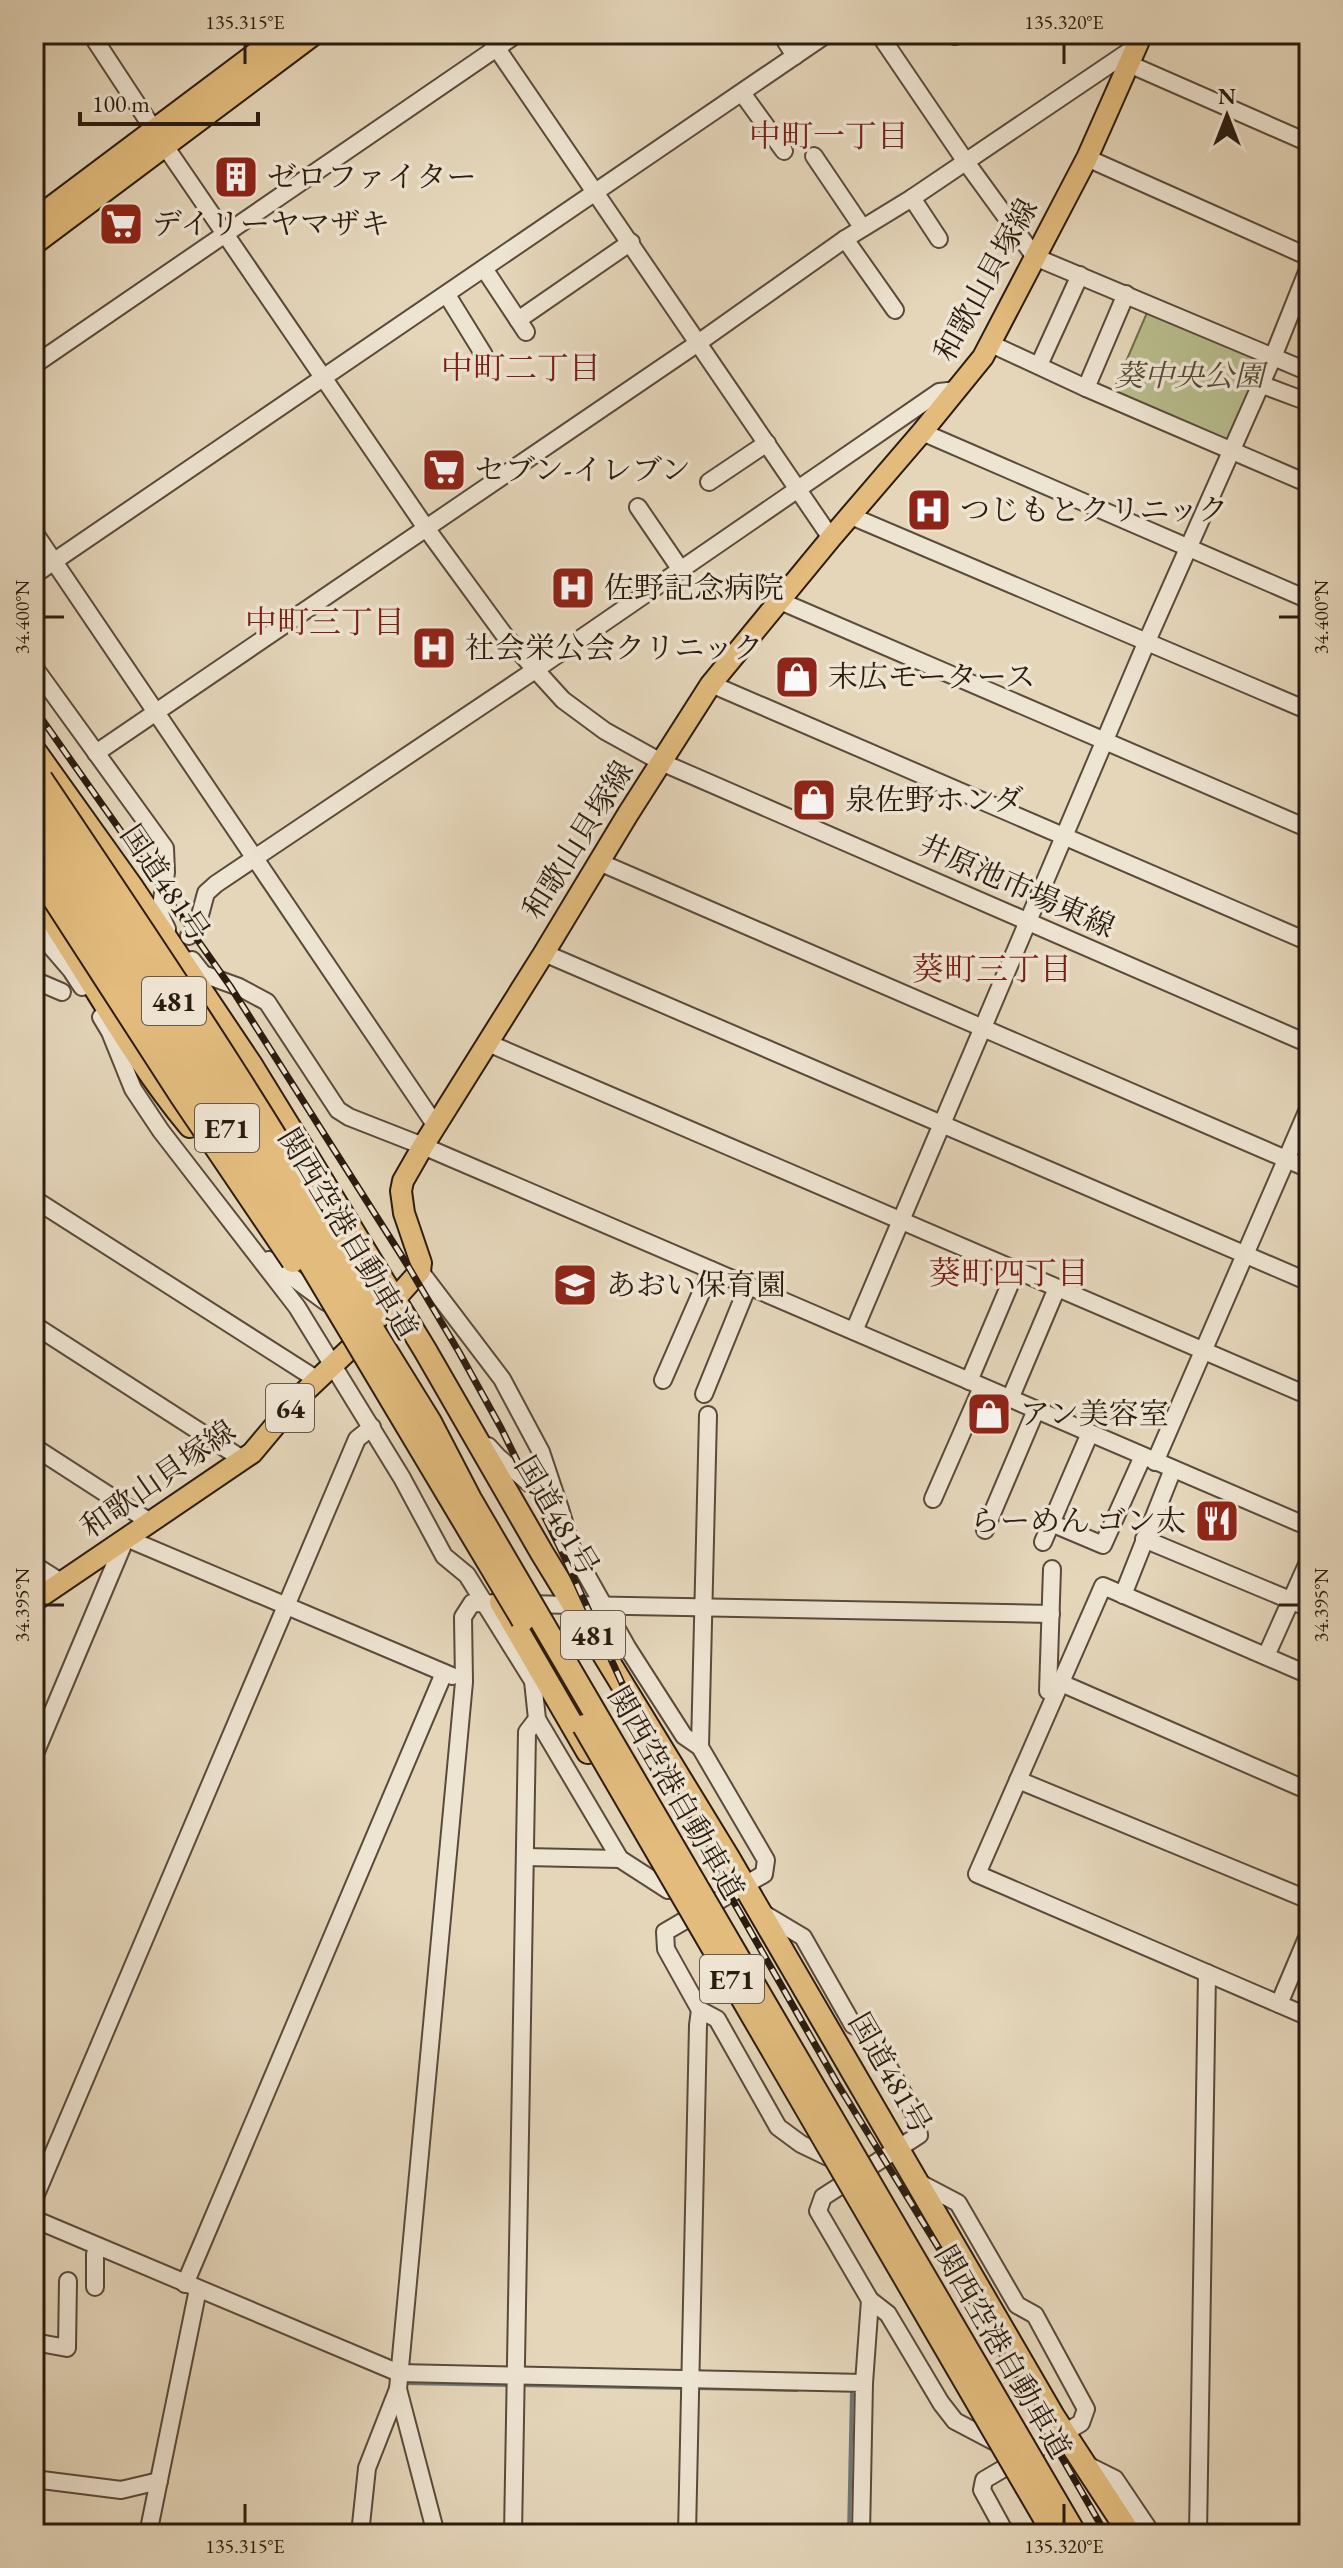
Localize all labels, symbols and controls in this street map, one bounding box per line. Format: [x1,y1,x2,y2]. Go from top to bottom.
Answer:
text: 135.315°E [205,9,285,35]
text: 135.320°E [1024,9,1104,35]
scale bar [80,76,258,126]
north arrow [1187,76,1267,156]
text: N [1218,82,1236,111]
text: 100 m [92,88,150,119]
district label: 中町一丁目 [749,115,909,157]
building icon: ゼロファイター [212,153,260,201]
place label: ゼロファイター [267,157,476,196]
street label: 和歌山貝塚線 [925,192,1046,368]
supermarket icon: デイリーヤマザキ [97,200,145,248]
place label: デイリーヤマザキ [152,204,390,243]
district label: 中町二丁目 [441,347,601,389]
park label: 葵中央公園 [1114,356,1269,395]
supermarket icon: セブン-イレブン [420,446,468,494]
place label: セブン-イレブン [475,450,691,489]
hospital icon: つじもとクリニック [905,486,953,534]
place label: つじもとクリニック [960,490,1228,529]
hospital icon: 佐野記念病院 [549,564,597,612]
place label: 佐野記念病院 [604,568,784,607]
text: 34.400°N [9,580,35,654]
text: 34.400°N [1308,580,1334,654]
district label: 中町三丁目 [245,601,405,643]
hospital icon: 社会栄公会クリニック [410,624,458,672]
place label: 社会栄公会クリニック [465,628,763,667]
shop icon: 末広モータース [773,653,821,701]
place label: 末広モータース [828,657,1035,696]
street label: 和歌山貝塚線 [513,753,642,926]
shop icon: 泉佐野ホンダ [790,776,838,824]
place label: 泉佐野ホンダ [845,780,1024,819]
street label: 国道481号 [112,817,219,949]
street label: 井原池市場東線 [913,825,1121,946]
district label: 葵町三丁目 [912,948,1072,990]
road number: 481 [142,977,206,1025]
road number: E71 [195,1104,259,1152]
street label: 関西空港自動車道 [270,1121,427,1347]
district label: 葵町四丁目 [929,1252,1089,1294]
school or university icon: あおい保育園 [551,1261,599,1309]
place label: あおい保育園 [606,1265,786,1304]
road number: 64 [266,1384,314,1432]
shop icon: アン美容室 [965,1390,1013,1438]
place label: アン美容室 [1020,1394,1169,1433]
street label: 和歌山貝塚線 [73,1411,243,1546]
street label: 国道481号 [506,1449,608,1583]
restaurant icon: らーめん ゴン太 [1193,1497,1241,1545]
place label: らーめん ゴン太 [970,1501,1186,1540]
text: 34.395°N [9,1568,35,1642]
text: 34.395°N [1308,1568,1334,1642]
road number: 481 [561,1611,625,1659]
street label: 関西空港自動車道 [600,1679,753,1906]
road number: E71 [700,1955,764,2003]
street label: 国道481号 [840,2005,941,2140]
street label: 関西空港自動車道 [927,2238,1080,2465]
text: 135.315°E [205,2533,285,2559]
text: 135.320°E [1024,2533,1104,2559]

